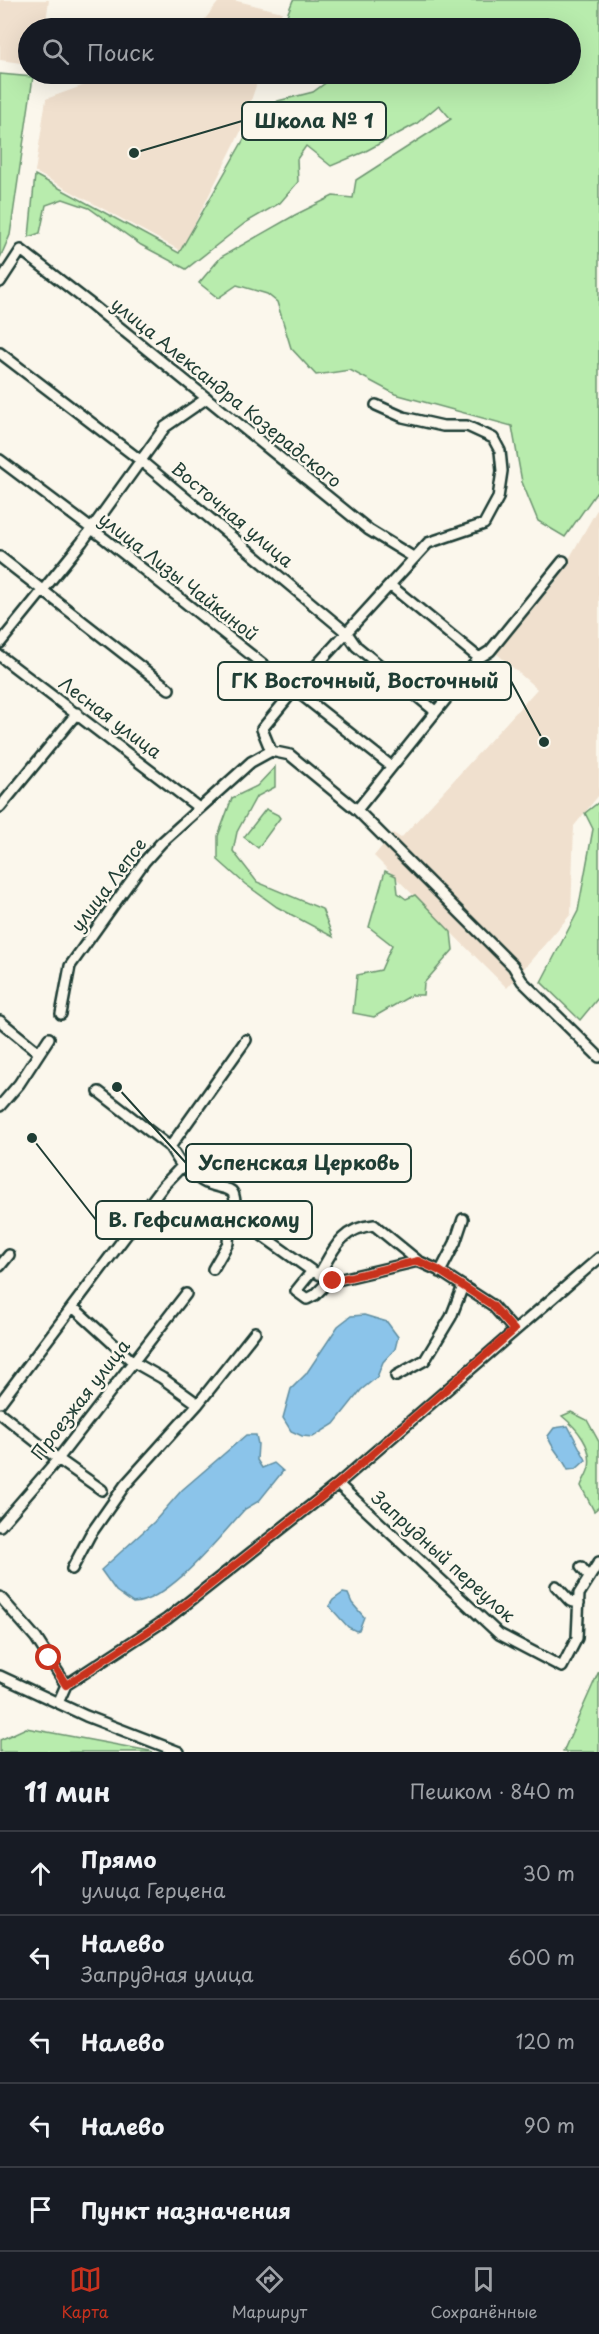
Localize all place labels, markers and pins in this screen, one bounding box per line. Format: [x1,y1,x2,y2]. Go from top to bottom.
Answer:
callout: Школа № 1 [242,102,386,140]
callout: ГК Восточный, Восточный [218,662,511,700]
callout: Успенская Церковь [186,1144,411,1182]
callout: В. Гефсиманскому [96,1201,312,1239]

